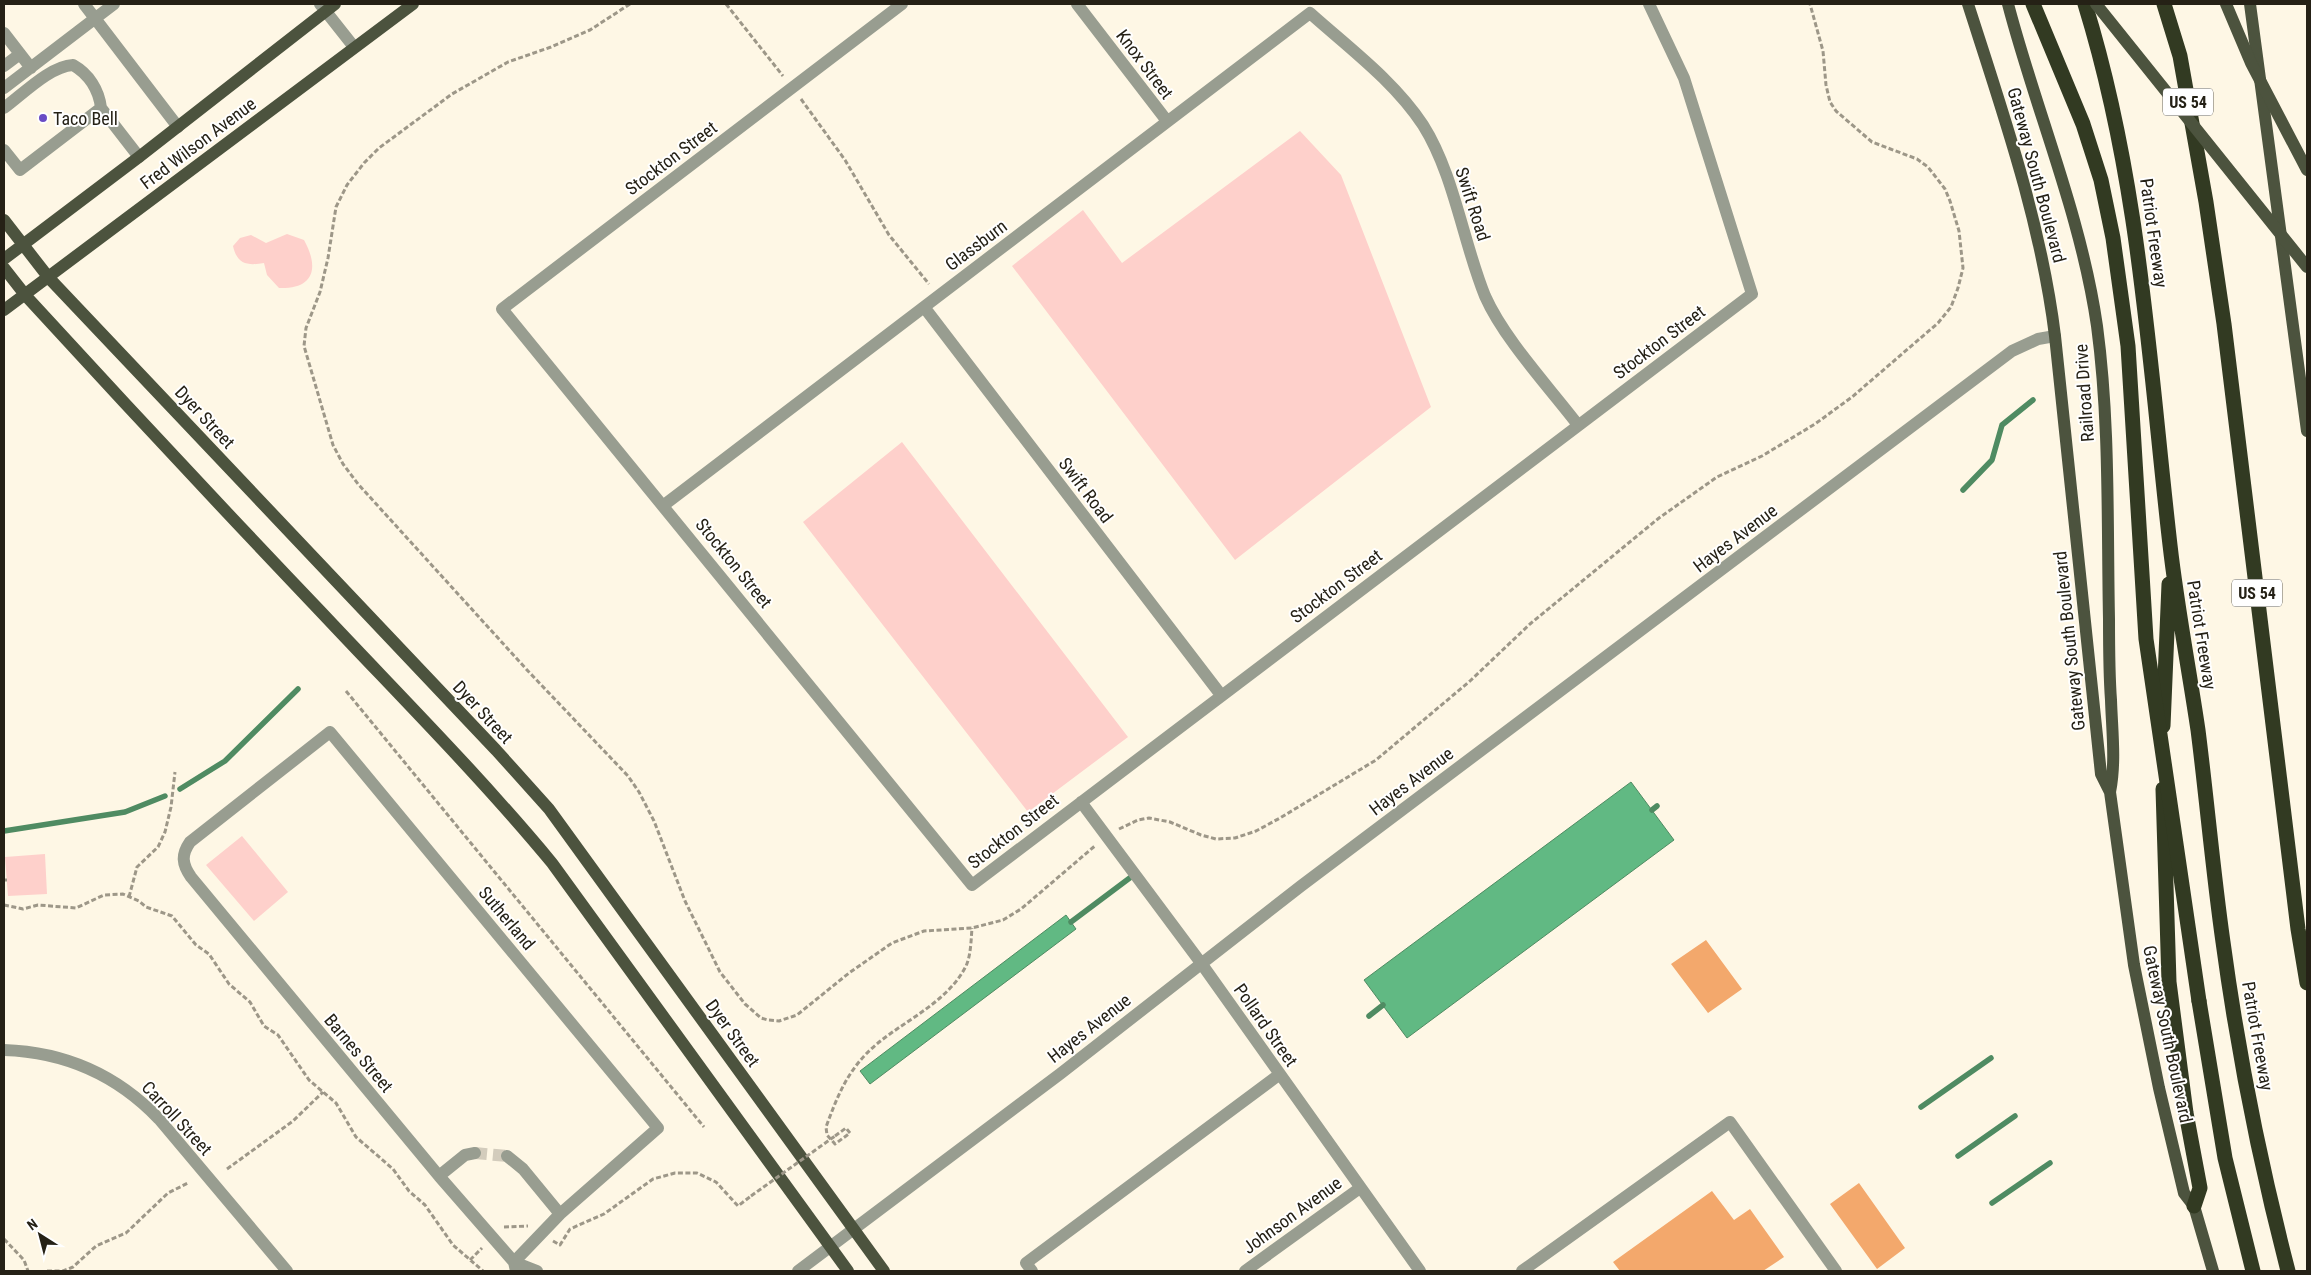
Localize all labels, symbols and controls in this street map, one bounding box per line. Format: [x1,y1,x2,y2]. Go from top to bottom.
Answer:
street label: Knox Street [1112,25,1178,103]
street label: Gateway South Boulevard [2003,85,2071,265]
road number: US 54 [2163,88,2213,115]
street label: Fred Wilson Avenue [136,93,260,193]
place label: Taco Bell [53,108,118,129]
marker: Taco Bell [37,112,49,124]
street label: Stockton Street [621,117,721,199]
street label: Swift Road [1451,164,1495,244]
street label: Patriot Freeway [2136,177,2172,290]
street label: Glassburn [941,215,1011,275]
street label: Stockton Street [1609,301,1709,383]
street label: Railroad Drive [2070,343,2098,443]
street label: Dyer Street [171,381,239,453]
street label: Swift Road [1055,453,1117,527]
street label: Hayes Avenue [1689,500,1781,576]
street label: Stockton Street [691,514,777,612]
street label: Stockton Street [1286,545,1386,627]
street label: Gateway South Boulevard [2049,550,2089,732]
street label: Patriot Freeway [2183,579,2221,692]
road number: US 54 [2232,580,2282,606]
street label: Dyer Street [449,676,517,748]
street label: Hayes Avenue [1365,743,1457,819]
street label: Stockton Street [964,789,1062,873]
street label: Sutherland [474,882,540,954]
street label: Gateway South Boulevard [2139,944,2197,1124]
street label: Pollard Street [1230,980,1302,1070]
street label: Patriot Freeway [2238,980,2278,1093]
street label: Hayes Avenue [1043,989,1135,1067]
street label: Dyer Street [702,995,764,1071]
street label: Barnes Street [320,1010,398,1096]
street label: Carroll Street [138,1077,216,1159]
street label: Johnson Avenue [1238,1172,1346,1258]
north arrow [15,1210,65,1260]
text: N [24,1215,41,1233]

